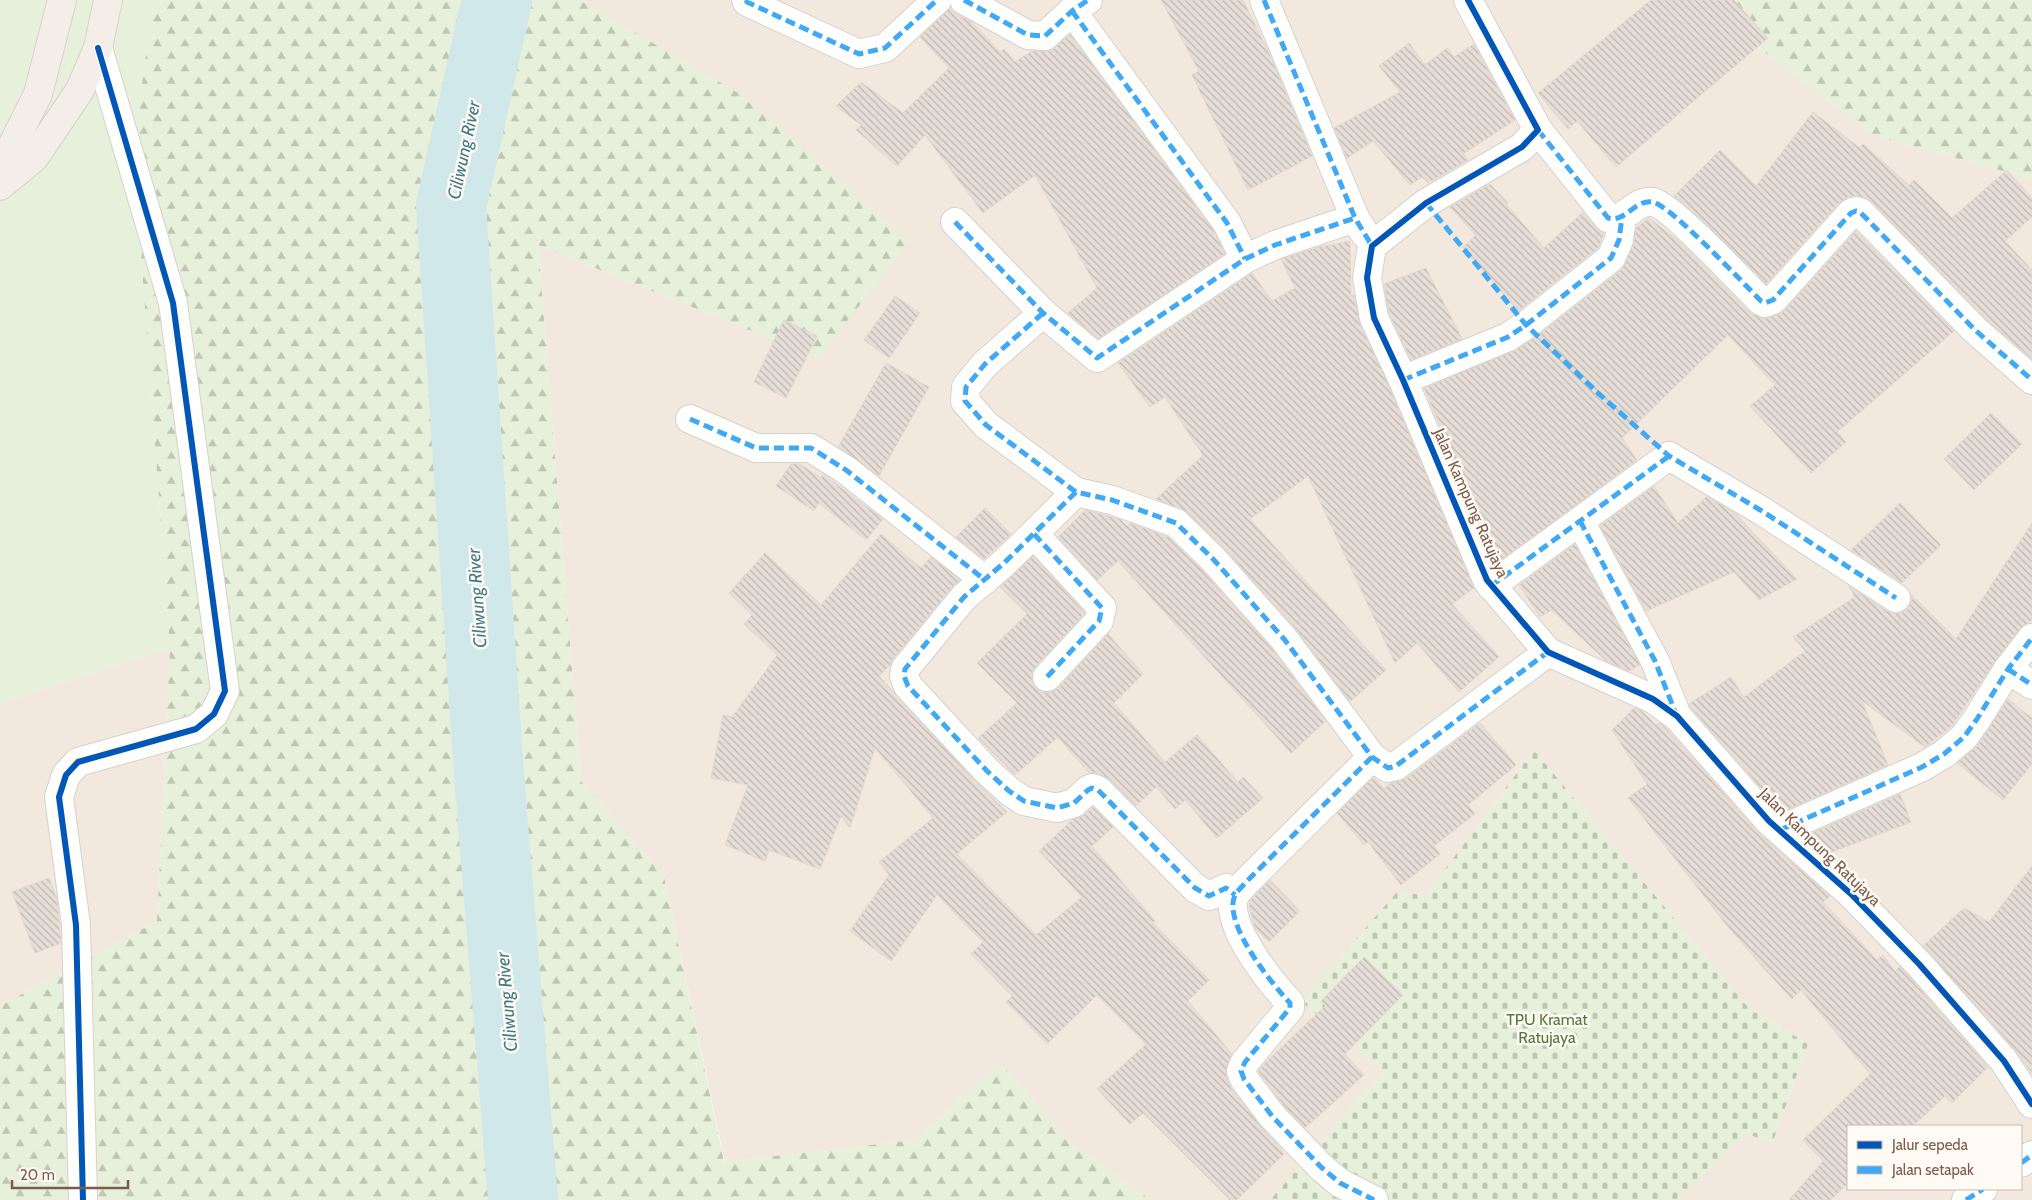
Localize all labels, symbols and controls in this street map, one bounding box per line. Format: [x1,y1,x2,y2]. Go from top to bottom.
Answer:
water label: Ciliwung River [443,97,485,201]
street label: Jalan Kampung Ratujaya [1429,424,1513,581]
water label: Ciliwung River [462,546,491,649]
street label: Jalan Kampung Ratujaya [1755,783,1885,910]
water label: Ciliwung River [492,950,522,1053]
park label: TPU Kramat Ratujaya [1506,1010,1588,1047]
legend [1847,1125,2022,1190]
text: Jalur sepeda [1891,1136,1969,1154]
scale bar [12,1158,129,1190]
text: Jalan setapak [1891,1161,1974,1179]
text: 20 m [20,1166,55,1184]

